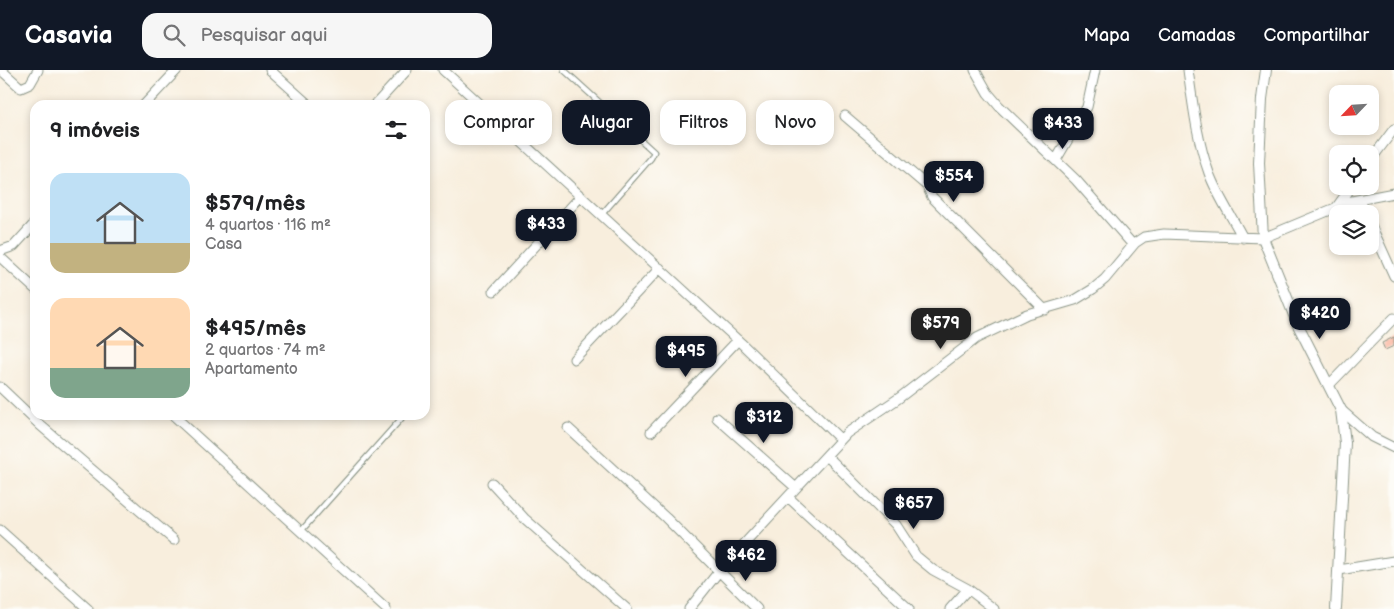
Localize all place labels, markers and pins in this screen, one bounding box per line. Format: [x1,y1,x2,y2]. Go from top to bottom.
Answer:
pin: $433 [1033,108,1093,150]
pin: $554 [924,160,984,203]
pin: $433 [516,208,576,251]
pin: $420 [1290,298,1350,340]
pin: $579 [911,308,971,350]
pin: $495 [656,336,716,378]
pin: $312 [734,402,794,444]
pin: $657 [884,488,944,530]
pin: $462 [716,540,776,582]

